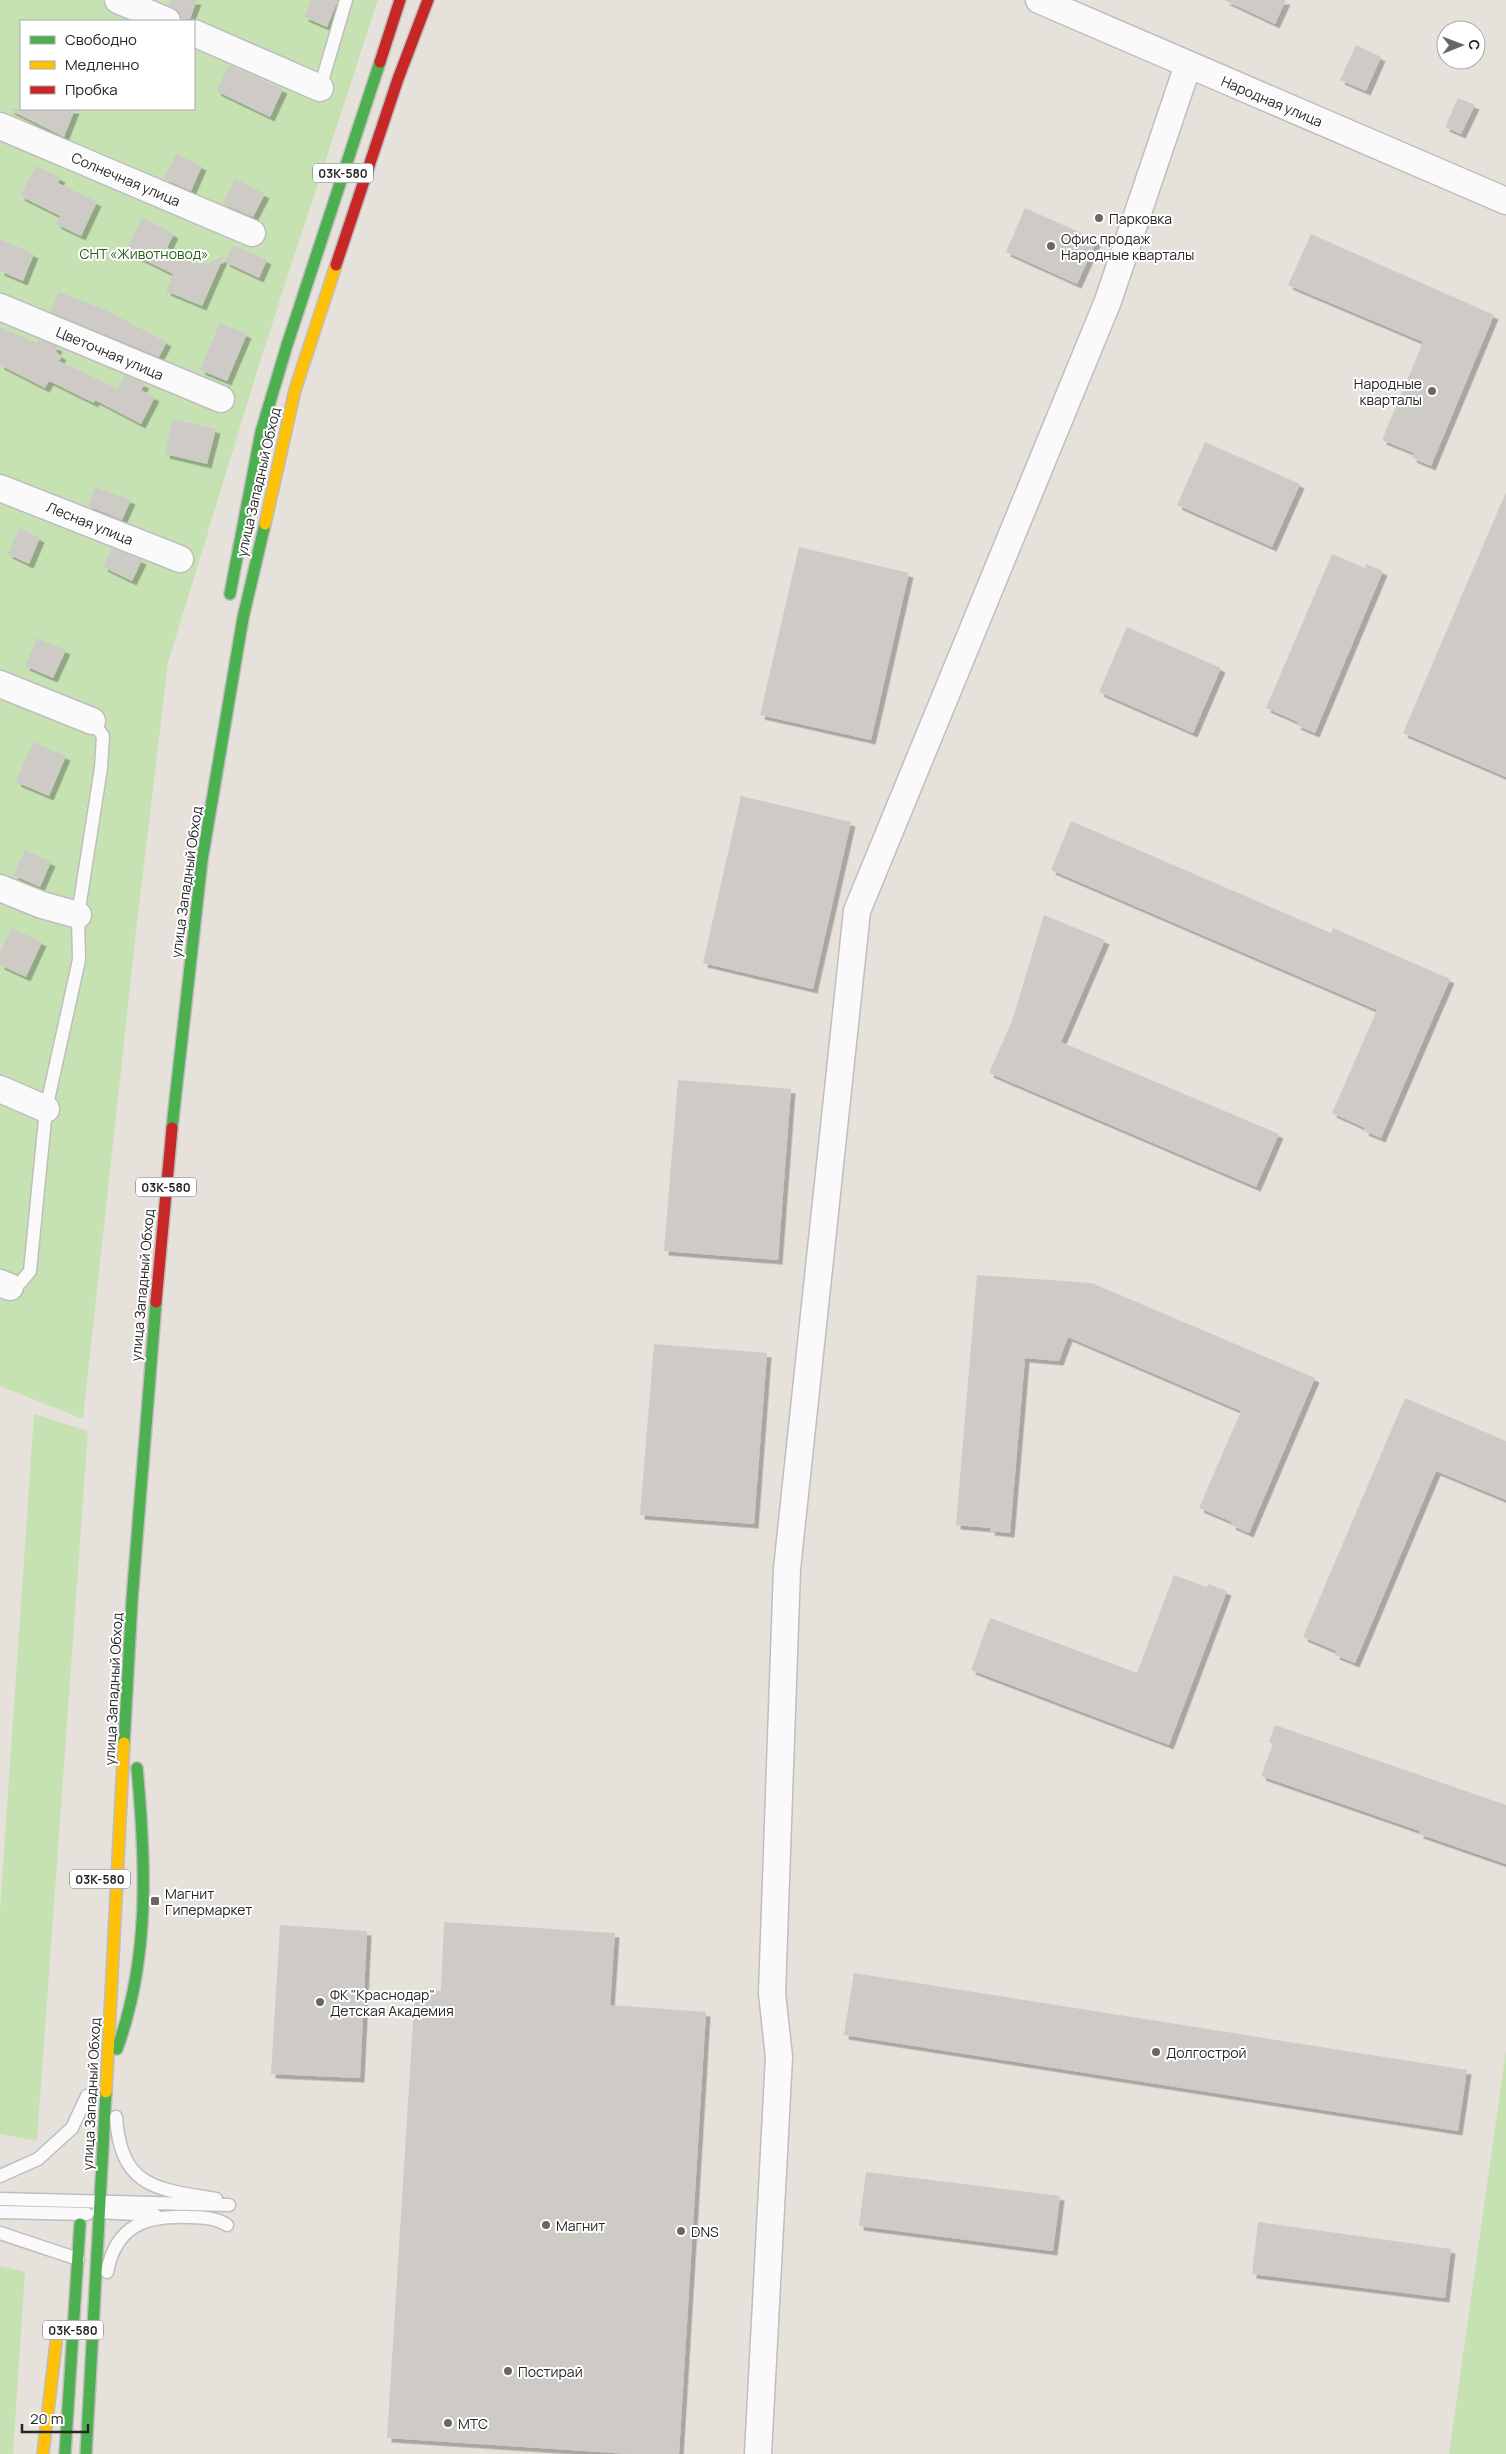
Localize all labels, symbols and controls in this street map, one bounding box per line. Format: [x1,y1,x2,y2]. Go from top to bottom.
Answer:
legend [20,20,195,110]
north arrow [1436,20,1486,70]
text: Свободно [65,29,137,50]
text: С [1465,39,1484,50]
text: Медленно [65,54,139,75]
street label: Народная улица [1218,71,1326,131]
text: Пробка [65,79,118,100]
street label: Солнечная улица [69,147,183,211]
road number: 03К-580 [313,164,373,182]
place label: Парковка [1109,209,1172,228]
marker: Парковка [1093,212,1105,224]
place label: Офис продаж Народные кварталы [1061,229,1194,264]
marker: Офис продаж Народные кварталы [1045,240,1057,252]
park label: СНТ «Животновод» [79,244,209,263]
street label: Цветочная улица [54,322,166,384]
place label: Народные кварталы [1354,374,1422,409]
marker: Народные кварталы [1426,385,1438,397]
street label: улица Западный Обход [232,405,284,559]
street label: Лесная улица [44,497,136,549]
street label: улица Западный Обход [166,805,206,959]
road number: 03К-580 [136,1178,196,1196]
street label: улица Западный Обход [126,1208,158,1362]
street label: улица Западный Обход [100,1612,126,1766]
road number: 03К-580 [70,1870,130,1888]
place label: Магнит Гипермаркет [165,1884,252,1919]
marker: Магнит Гипермаркет [149,1895,161,1907]
place label: ФК "Краснодар" Детская Академия [330,1985,454,2020]
marker: ФК "Краснодар" Детская Академия [314,1996,326,2008]
street label: улица Западный Обход [78,2017,104,2171]
place label: Долгострой [1166,2043,1247,2062]
marker: Долгострой [1150,2046,1162,2058]
place label: Магнит [556,2216,605,2235]
marker: Магнит [540,2219,552,2231]
place label: DNS [691,2222,719,2241]
marker: DNS [675,2225,687,2237]
road number: 03К-580 [43,2320,103,2340]
place label: Постирай [518,2362,583,2381]
marker: Постирай [502,2365,514,2377]
scale bar [22,2402,89,2434]
text: 20 m [30,2408,63,2429]
place label: МТС [458,2414,488,2433]
marker: МТС [442,2417,454,2429]

